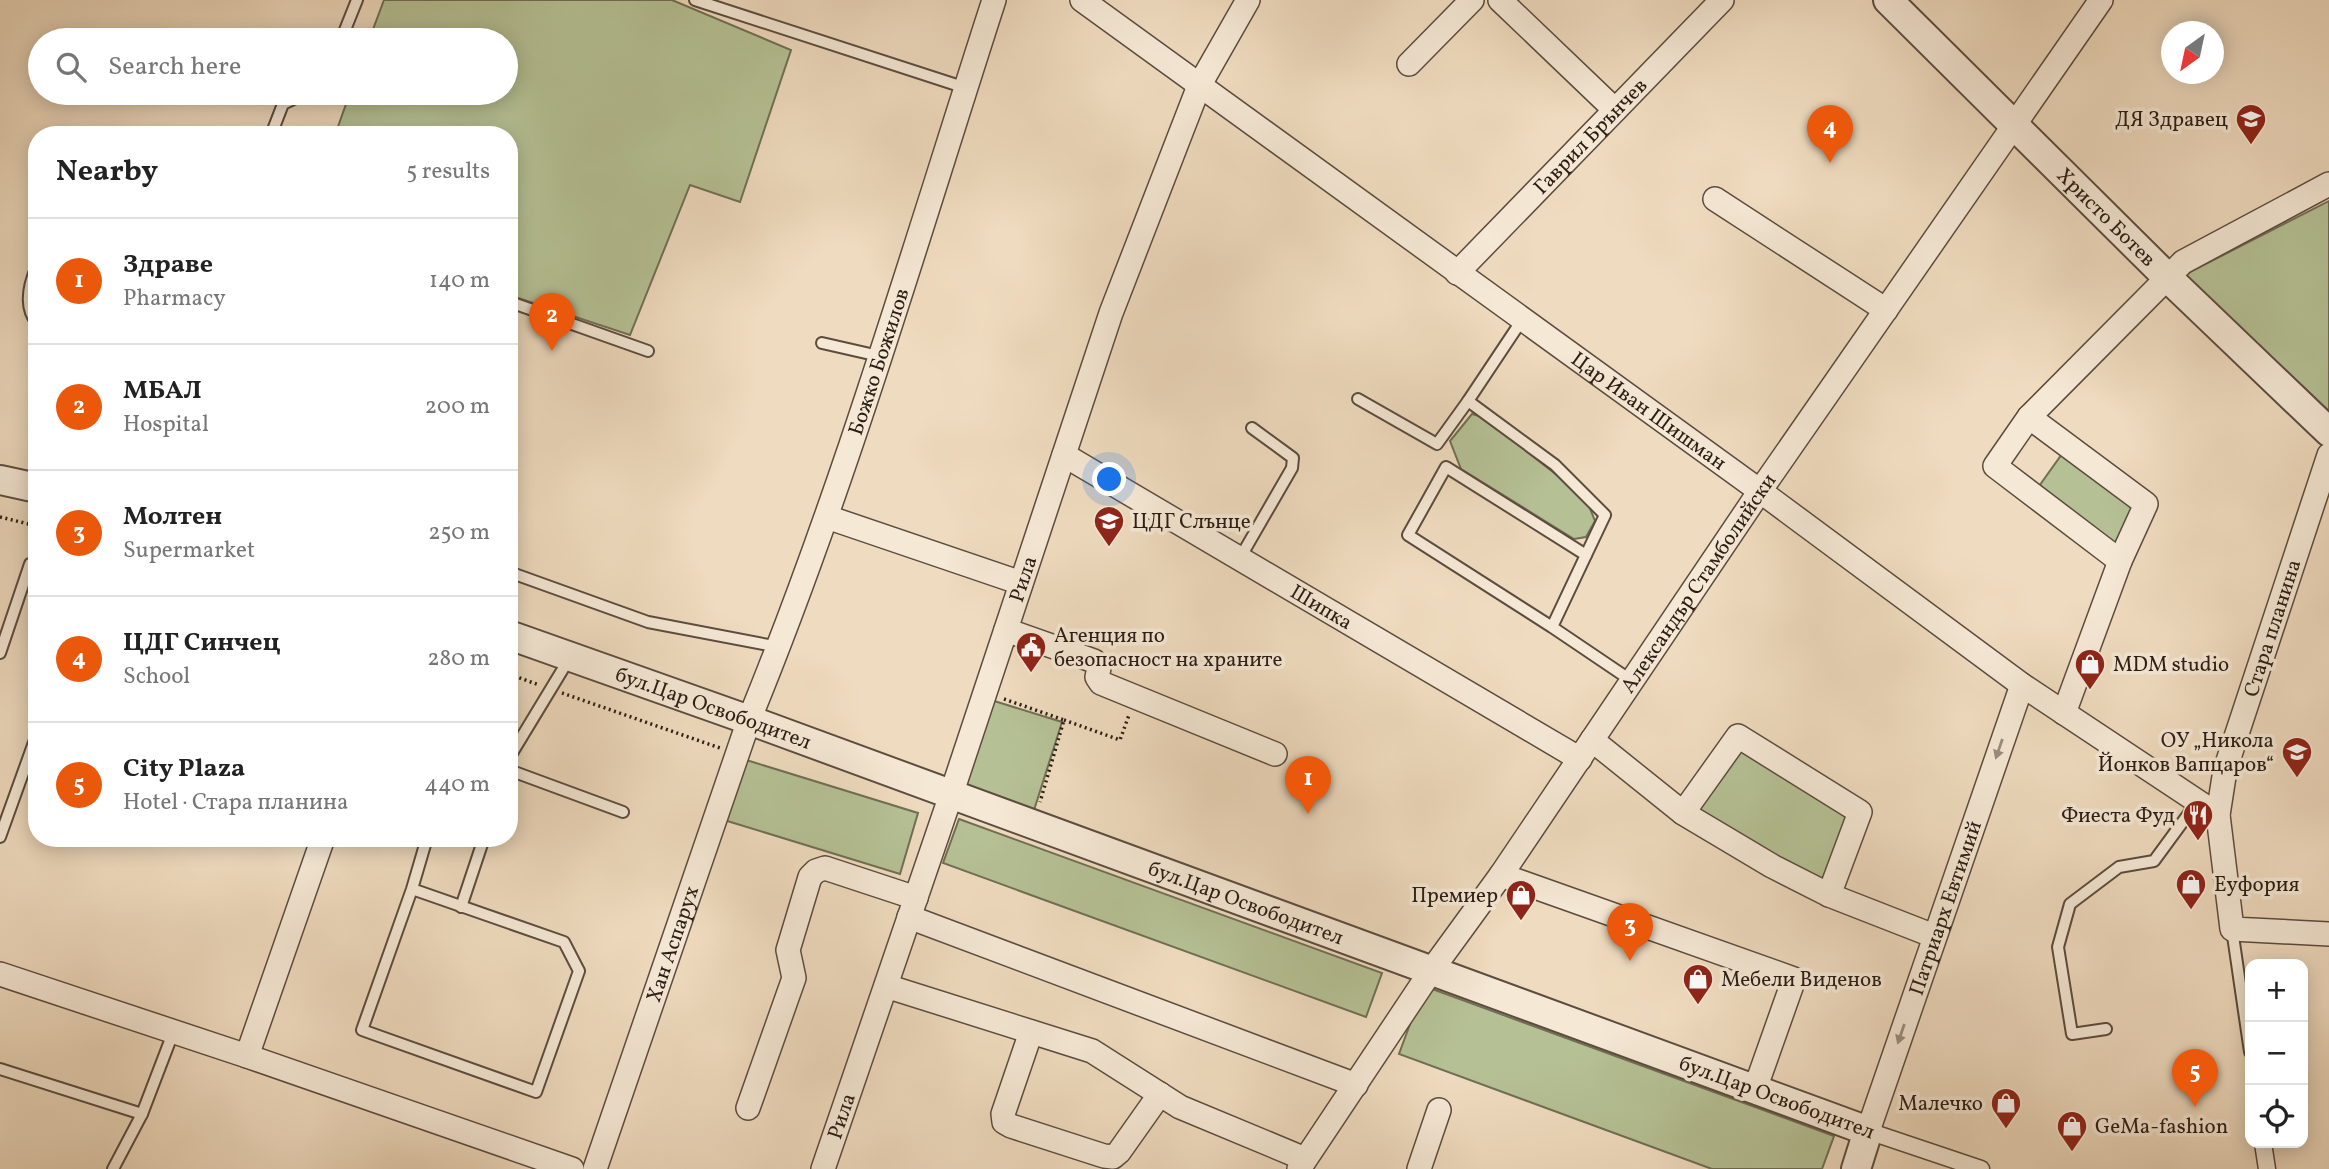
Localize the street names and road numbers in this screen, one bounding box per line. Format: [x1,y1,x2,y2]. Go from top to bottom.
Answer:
street label: Гаврил Брънчев [1528,72,1655,202]
street label: Христо Ботев [2049,162,2162,274]
street label: Божко Божилов [842,285,917,439]
street label: Цар Иван Шишман [1564,346,1732,478]
street label: Александър Стамболийски [1615,468,1784,700]
street label: Рила [1003,553,1045,606]
street label: Стара планина [2238,556,2309,701]
street label: Шипка [1284,578,1357,638]
street label: бул.Цар Освободител [611,661,815,758]
street label: Патриарх Евтимий [1903,817,1990,1000]
street label: бул.Цар Освободител [1144,855,1347,953]
street label: Хан Аспарух [640,882,707,1007]
street label: бул.Цар Освободител [1675,1050,1878,1147]
street label: Рила [821,1090,864,1143]

